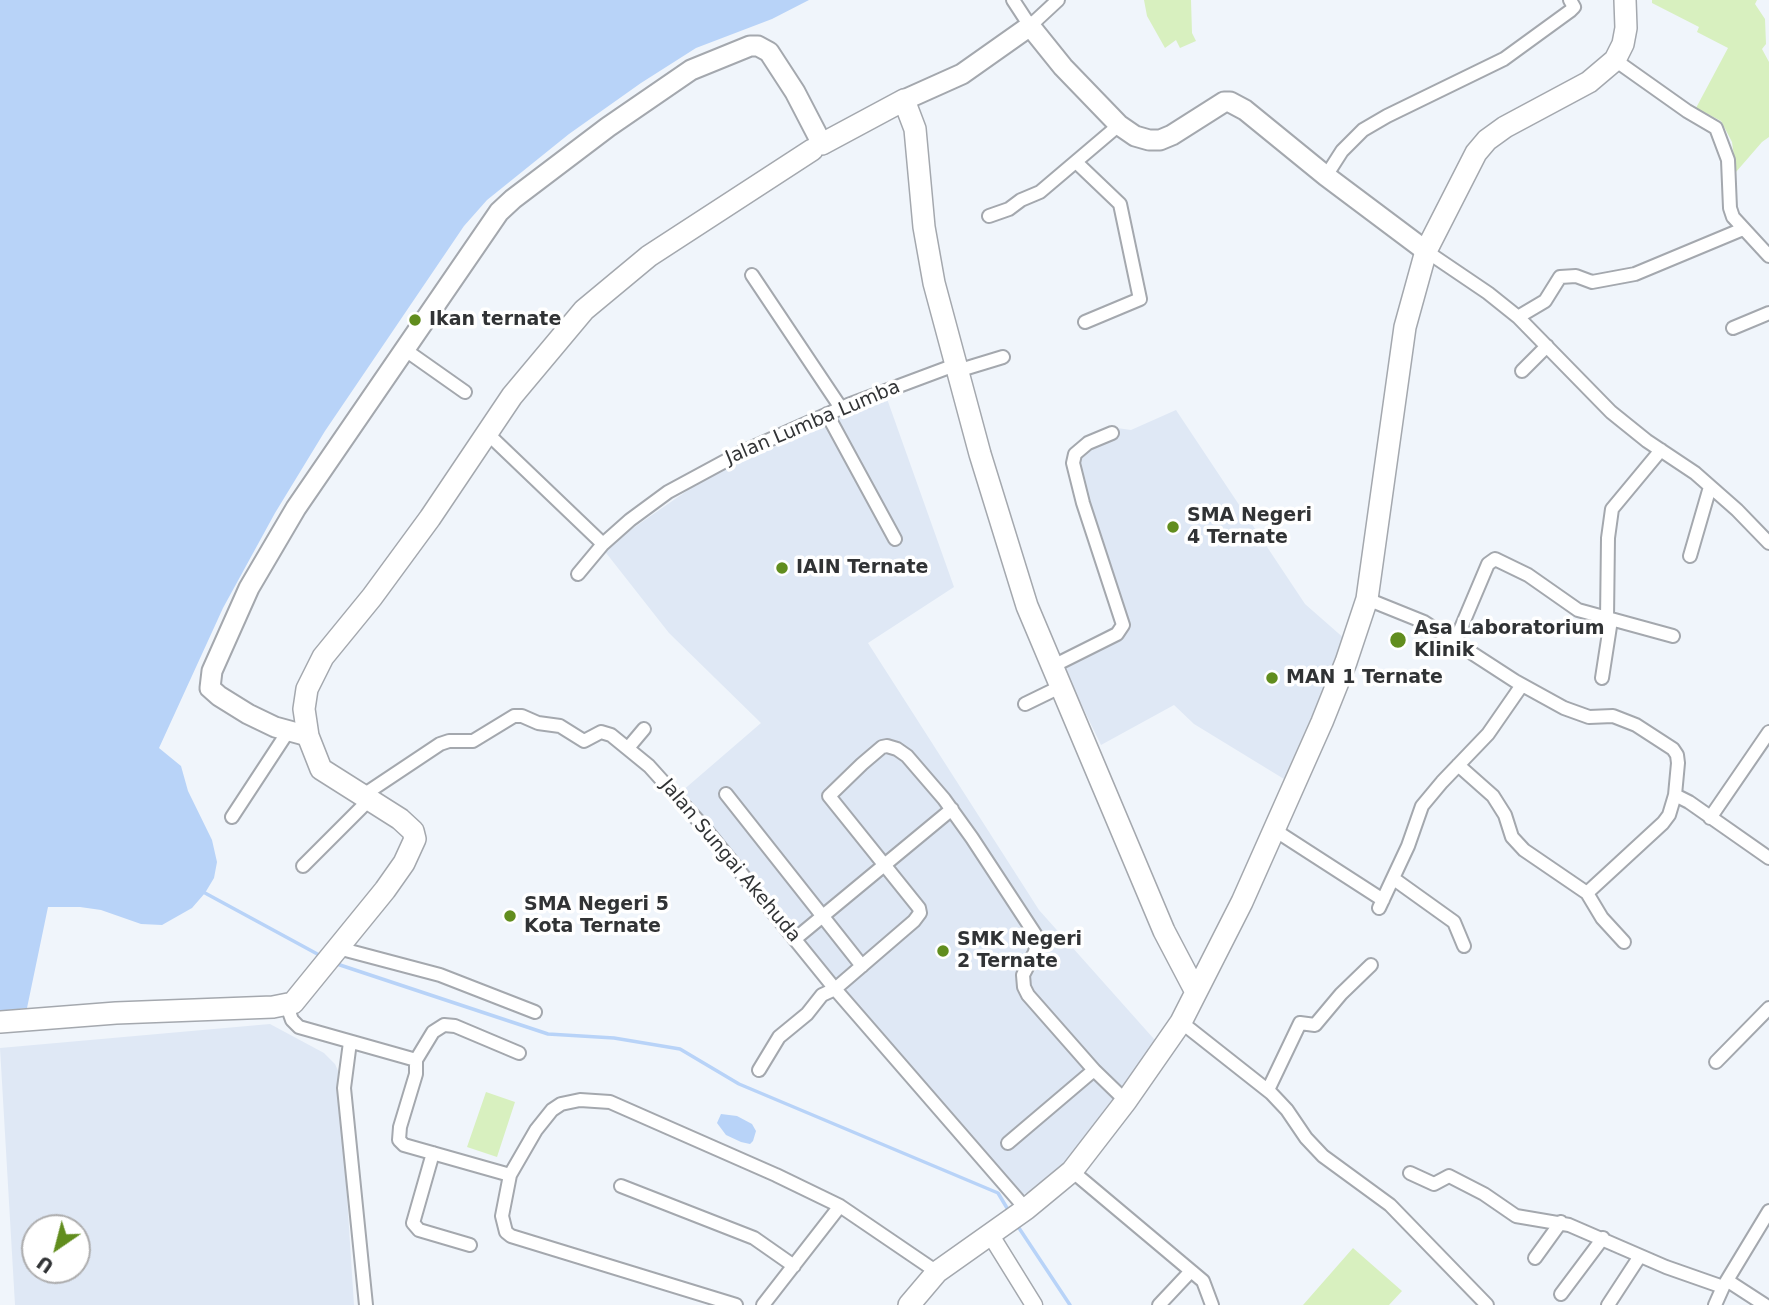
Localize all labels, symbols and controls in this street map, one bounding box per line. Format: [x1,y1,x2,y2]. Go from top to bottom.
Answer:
place label: Ikan ternate [429,309,561,331]
marker: Ikan ternate [407,312,423,328]
street label: Jalan Lumba Lumba [722,376,904,470]
place label: SMA Negeri 4 Ternate [1187,505,1312,549]
marker: SMA Negeri 4 Ternate [1165,519,1181,535]
place label: IAIN Ternate [796,557,928,579]
marker: IAIN Ternate [774,560,790,576]
place label: Asa Laboratorium Klinik [1414,618,1605,662]
marker: Asa Laboratorium Klinik [1388,630,1408,650]
place label: MAN 1 Ternate [1286,667,1443,689]
marker: MAN 1 Ternate [1264,670,1280,686]
street label: Jalan Sungai Akehuda [655,775,805,947]
place label: SMA Negeri 5 Kota Ternate [524,894,669,938]
marker: SMA Negeri 5 Kota Ternate [502,908,518,924]
place label: SMK Negeri 2 Ternate [957,929,1082,973]
marker: SMK Negeri 2 Ternate [935,943,951,959]
north arrow [21,1214,91,1284]
text: U [32,1251,58,1278]

